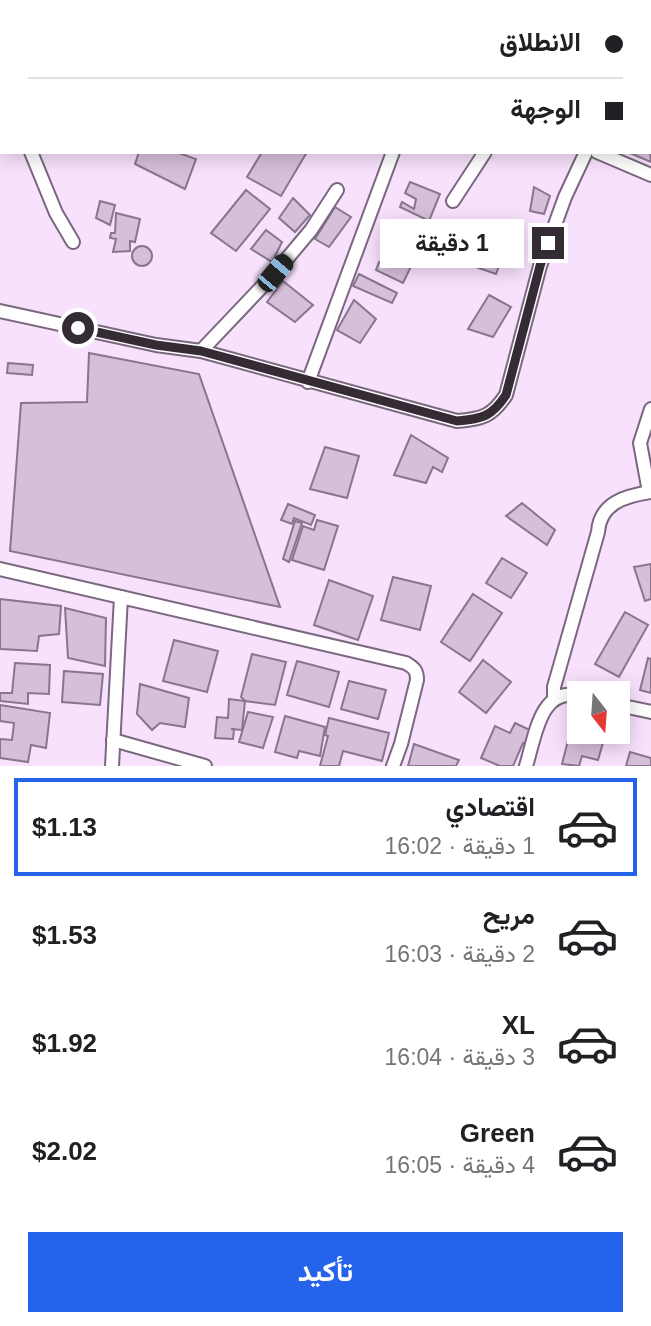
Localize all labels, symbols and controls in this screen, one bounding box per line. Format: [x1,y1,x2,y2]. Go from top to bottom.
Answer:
text: الانطلاق [499,27,581,57]
text: الوجهة [510,94,581,124]
callout: 1 دقيقة [380,218,524,268]
route end [532,227,564,259]
text: 1 دقيقة [415,230,489,256]
car [254,250,297,296]
route start [62,312,94,344]
north arrow [567,681,630,744]
map controls [567,681,630,744]
text: اقتصادي [446,792,535,822]
icon: car [556,796,619,859]
text: $1.13 [32,812,97,842]
text: 1 دقيقة · 16:02 [385,833,535,859]
text: مريح [483,900,535,930]
icon: car [556,904,619,967]
text: $1.53 [32,920,97,950]
text: 2 دقيقة · 16:03 [385,941,535,967]
text: XL [502,1010,535,1040]
icon: car [556,1012,619,1075]
text: $1.92 [32,1028,97,1058]
text: 3 دقيقة · 16:04 [385,1044,535,1070]
text: Green [460,1118,535,1148]
icon: car [556,1120,619,1183]
text: $2.02 [32,1136,97,1166]
text: 4 دقيقة · 16:05 [385,1152,535,1178]
button: تأكيد [28,1232,623,1312]

